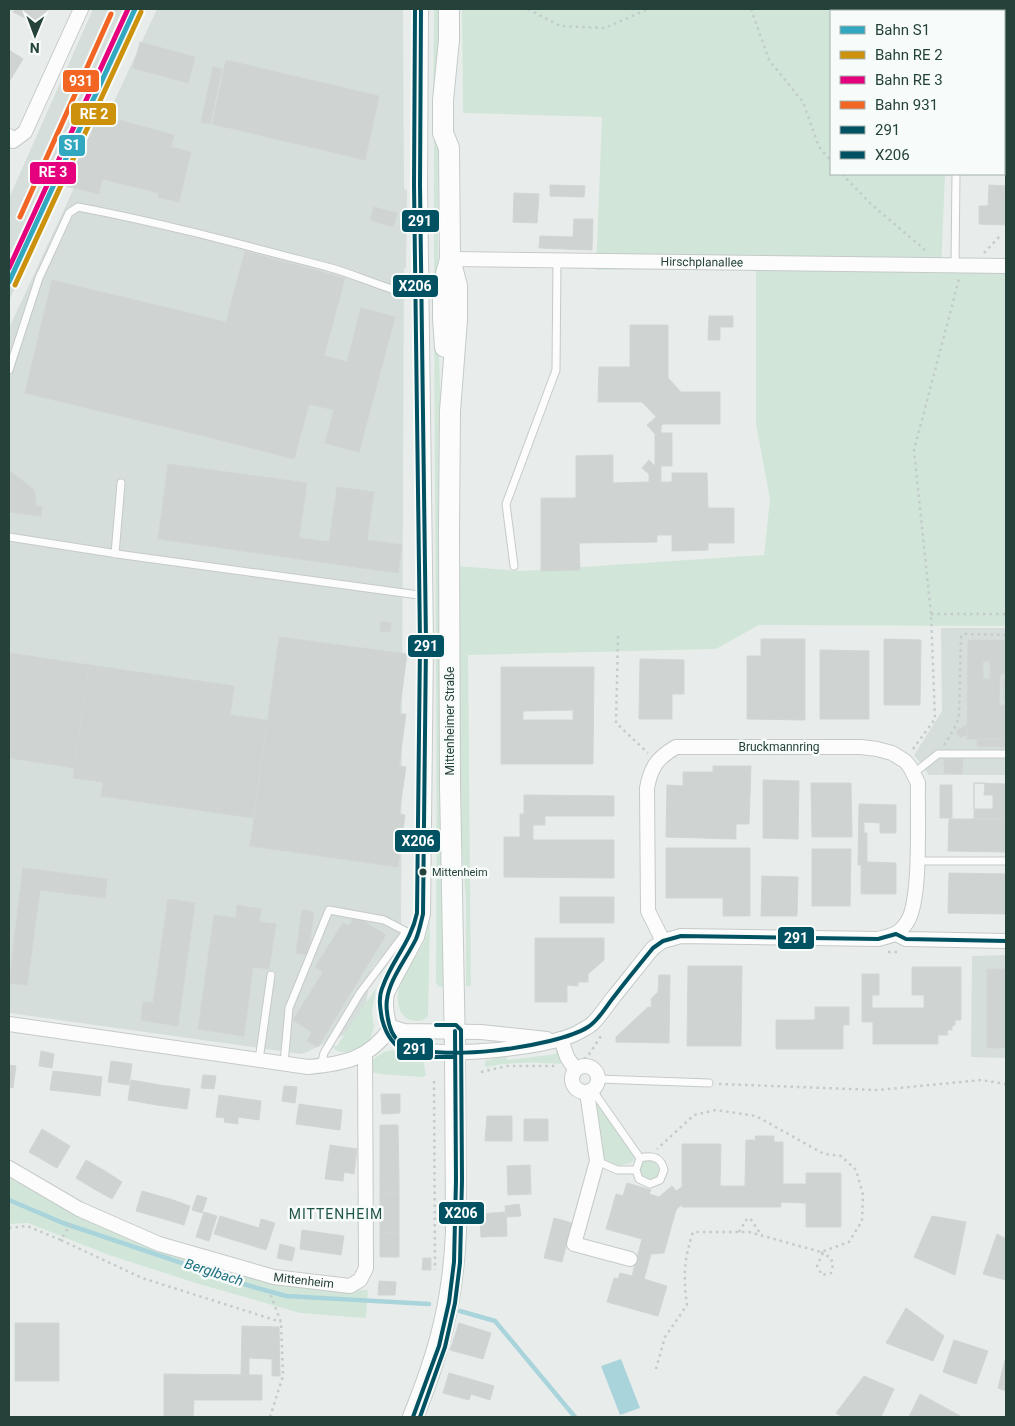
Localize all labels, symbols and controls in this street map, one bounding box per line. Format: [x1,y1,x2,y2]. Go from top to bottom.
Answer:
north arrow [10,10,60,60]
legend [830,10,1005,175]
text: Bahn S1 [875,21,930,39]
text: N [30,40,40,56]
text: Bahn RE 2 [875,46,943,64]
line badge: 931 [62,69,100,93]
text: Bahn RE 3 [875,71,943,89]
text: 931 [69,73,93,89]
text: Bahn 931 [875,96,938,114]
line badge: RE 2 [70,102,117,126]
text: RE 2 [80,106,108,122]
text: 291 [875,121,900,139]
line badge: S1 [58,134,86,157]
text: S1 [64,137,80,153]
text: X206 [875,146,910,164]
line badge: RE 3 [29,161,77,185]
text: RE 3 [39,164,67,180]
line badge: 291 [401,209,440,233]
text: 291 [408,213,432,229]
street label: Hirschplanallee [661,255,743,270]
line badge: X206 [392,274,439,298]
text: X206 [399,278,431,294]
line badge: 291 [407,634,445,658]
text: 291 [414,638,438,654]
street label: Mittenheimer Straße [443,667,457,775]
street label: Bruckmannring [738,740,820,754]
line badge: X206 [394,829,441,853]
text: X206 [402,833,434,849]
place label: Mittenheim [432,866,488,879]
marker: Mittenheim [418,867,428,877]
line badge: 291 [777,926,815,950]
text: 291 [784,930,808,946]
line badge: 291 [396,1037,434,1061]
text: 291 [403,1041,427,1057]
line badge: X206 [438,1201,485,1225]
text: X206 [445,1205,477,1221]
district label: MITTENHEIM [289,1206,383,1222]
water label: Berglbach [183,1255,245,1289]
street label: Mittenheim [273,1270,335,1291]

